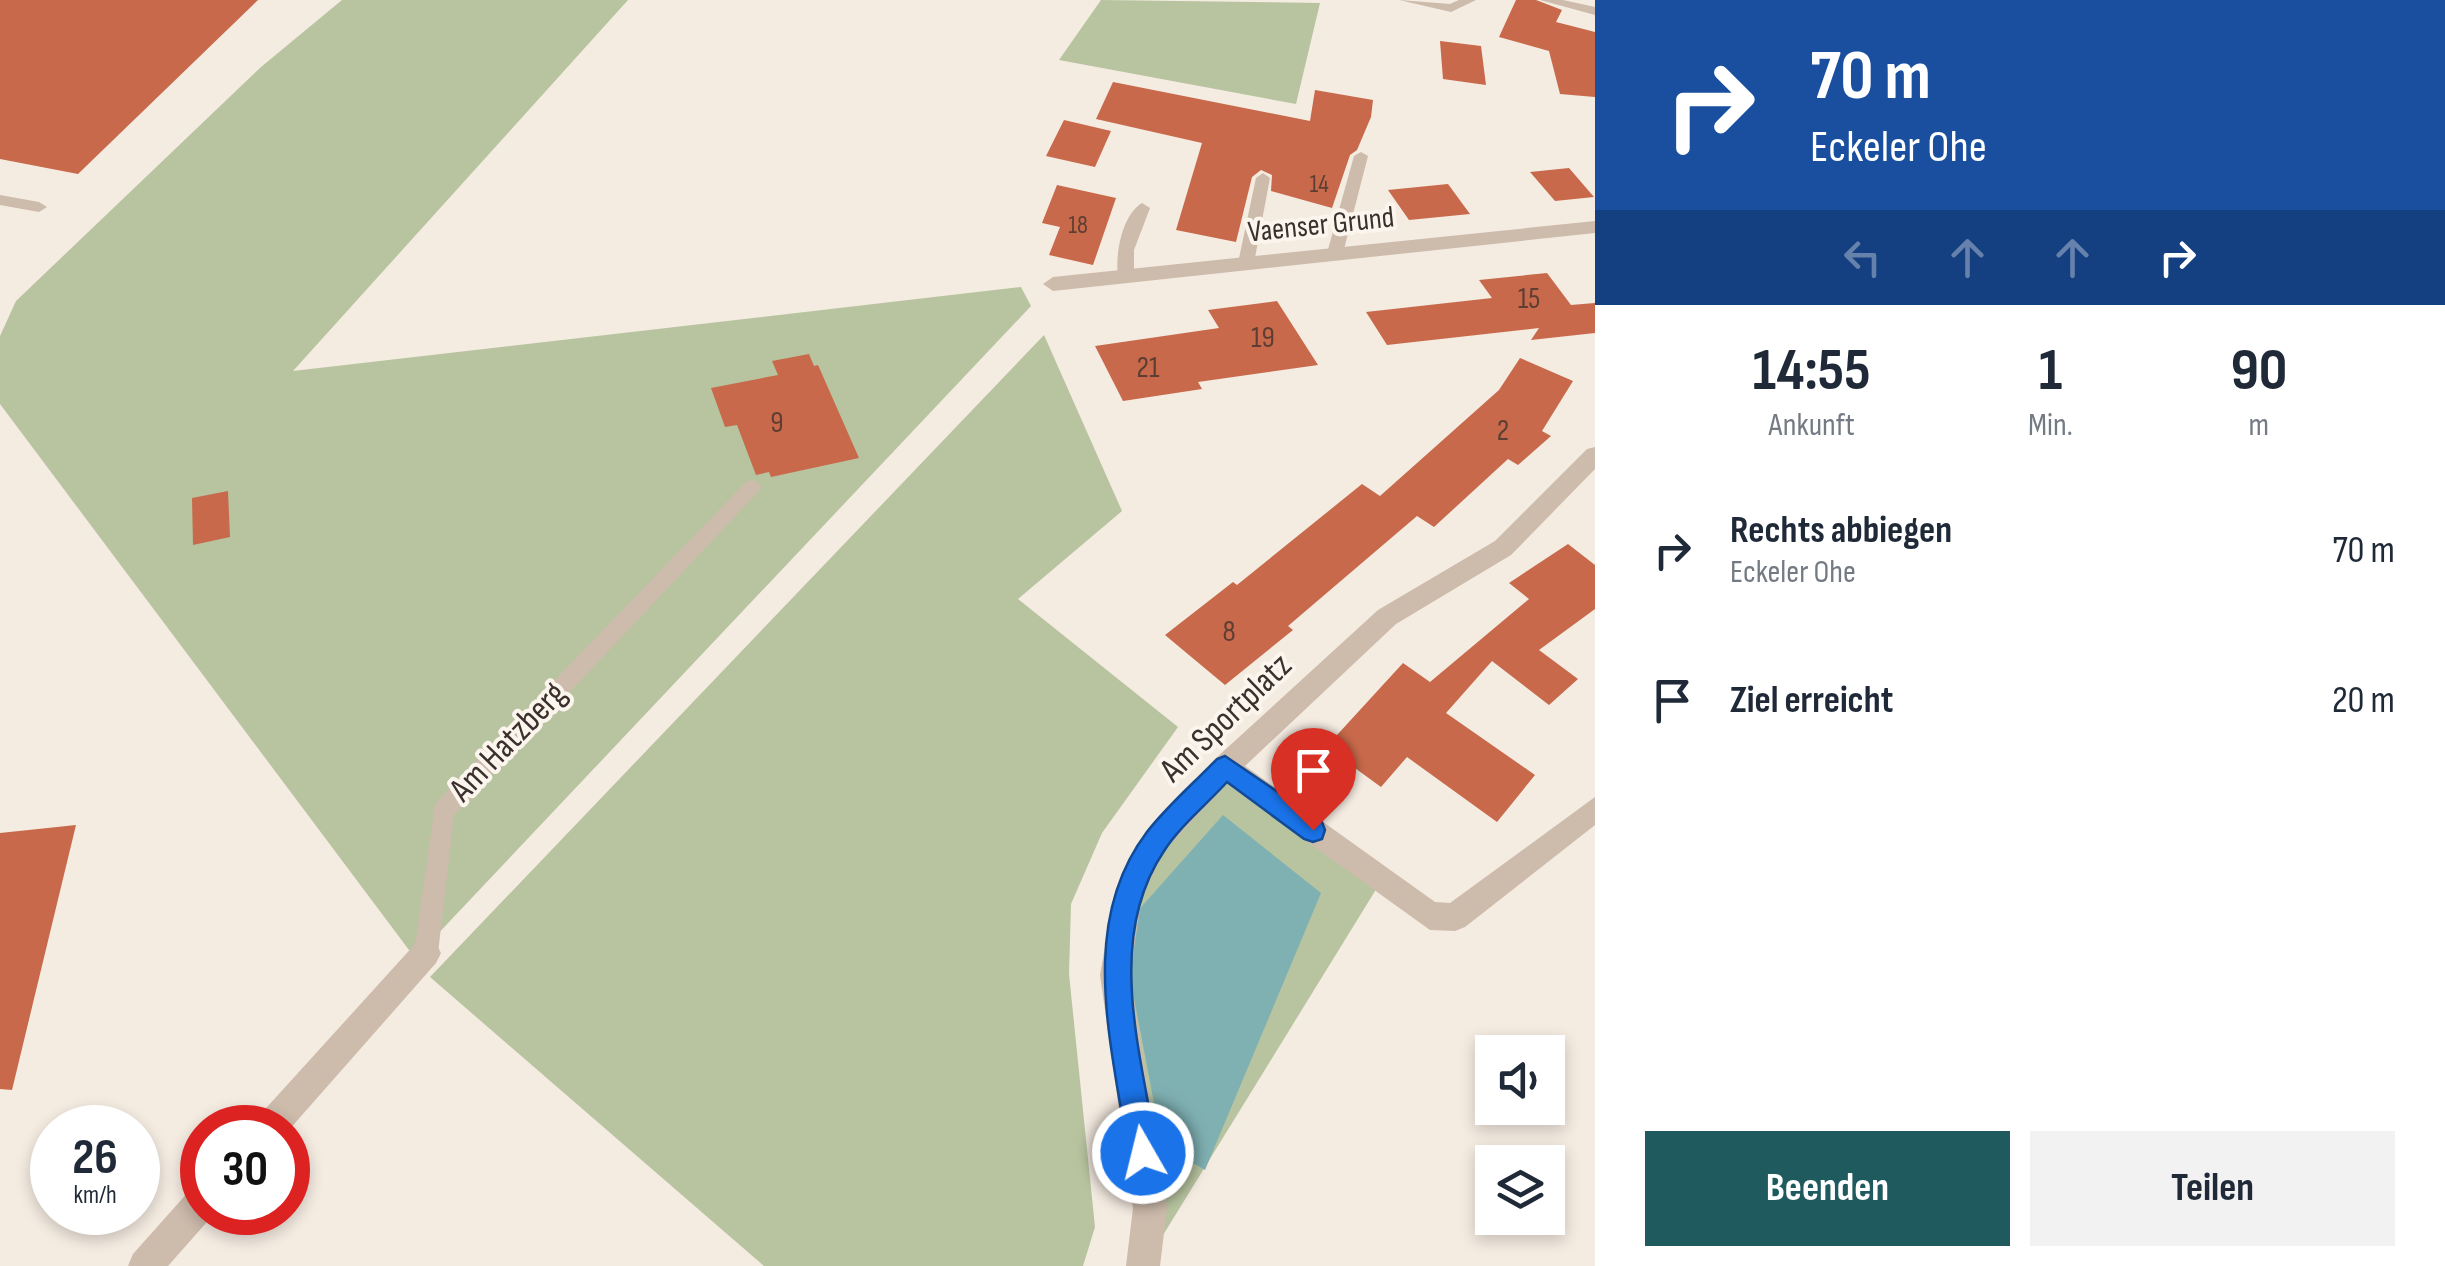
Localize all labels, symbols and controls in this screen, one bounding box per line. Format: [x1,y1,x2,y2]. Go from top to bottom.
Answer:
text: 70 m [1810,35,1931,119]
icon: right [1645,40,1775,170]
text: Eckeler Ohe [1810,120,1987,175]
house number: 14 [1309,169,1329,200]
street label: Vaenser Grund [1246,199,1396,251]
house number: 18 [1068,210,1088,241]
icon: left [1835,230,1890,285]
icon: ahead [1940,230,1995,285]
icon: ahead [2045,230,2100,285]
icon: right [2150,230,2205,285]
house number: 15 [1518,281,1540,317]
house number: 19 [1251,320,1275,356]
text: 14:55 [1753,335,1871,407]
text: 1 [2039,335,2062,407]
text: 90 [2230,335,2287,407]
house number: 21 [1137,350,1160,386]
house number: 9 [770,405,784,441]
text: Ankunft [1768,406,1855,445]
text: Min. [2028,406,2073,445]
text: m [2249,406,2269,445]
house number: 2 [1497,413,1509,449]
text: Rechts abbiegen [1730,508,1952,553]
icon: right [1645,523,1700,578]
text: 70 m [2333,528,2395,573]
text: Eckeler Ohe [1730,553,1856,592]
house number: 8 [1222,614,1236,650]
street label: Am Sportplatz [1150,645,1301,792]
street label: Am Hatzberg [440,673,576,812]
icon: arrive [1645,673,1700,728]
text: Ziel erreicht [1730,678,1893,723]
text: 20 m [2332,678,2395,723]
pin [1271,728,1356,831]
icon: arrive [1286,743,1341,798]
map controls [1475,1035,1565,1235]
button: sound [1475,1035,1565,1125]
position arrow [1091,1101,1195,1205]
speed limit sign: 30 [180,1105,310,1235]
text: 26 [72,1128,118,1188]
button: Beenden [1645,1131,2010,1246]
button: Teilen [2030,1131,2395,1246]
button: layers [1475,1145,1565,1235]
text: km/h [73,1180,117,1211]

